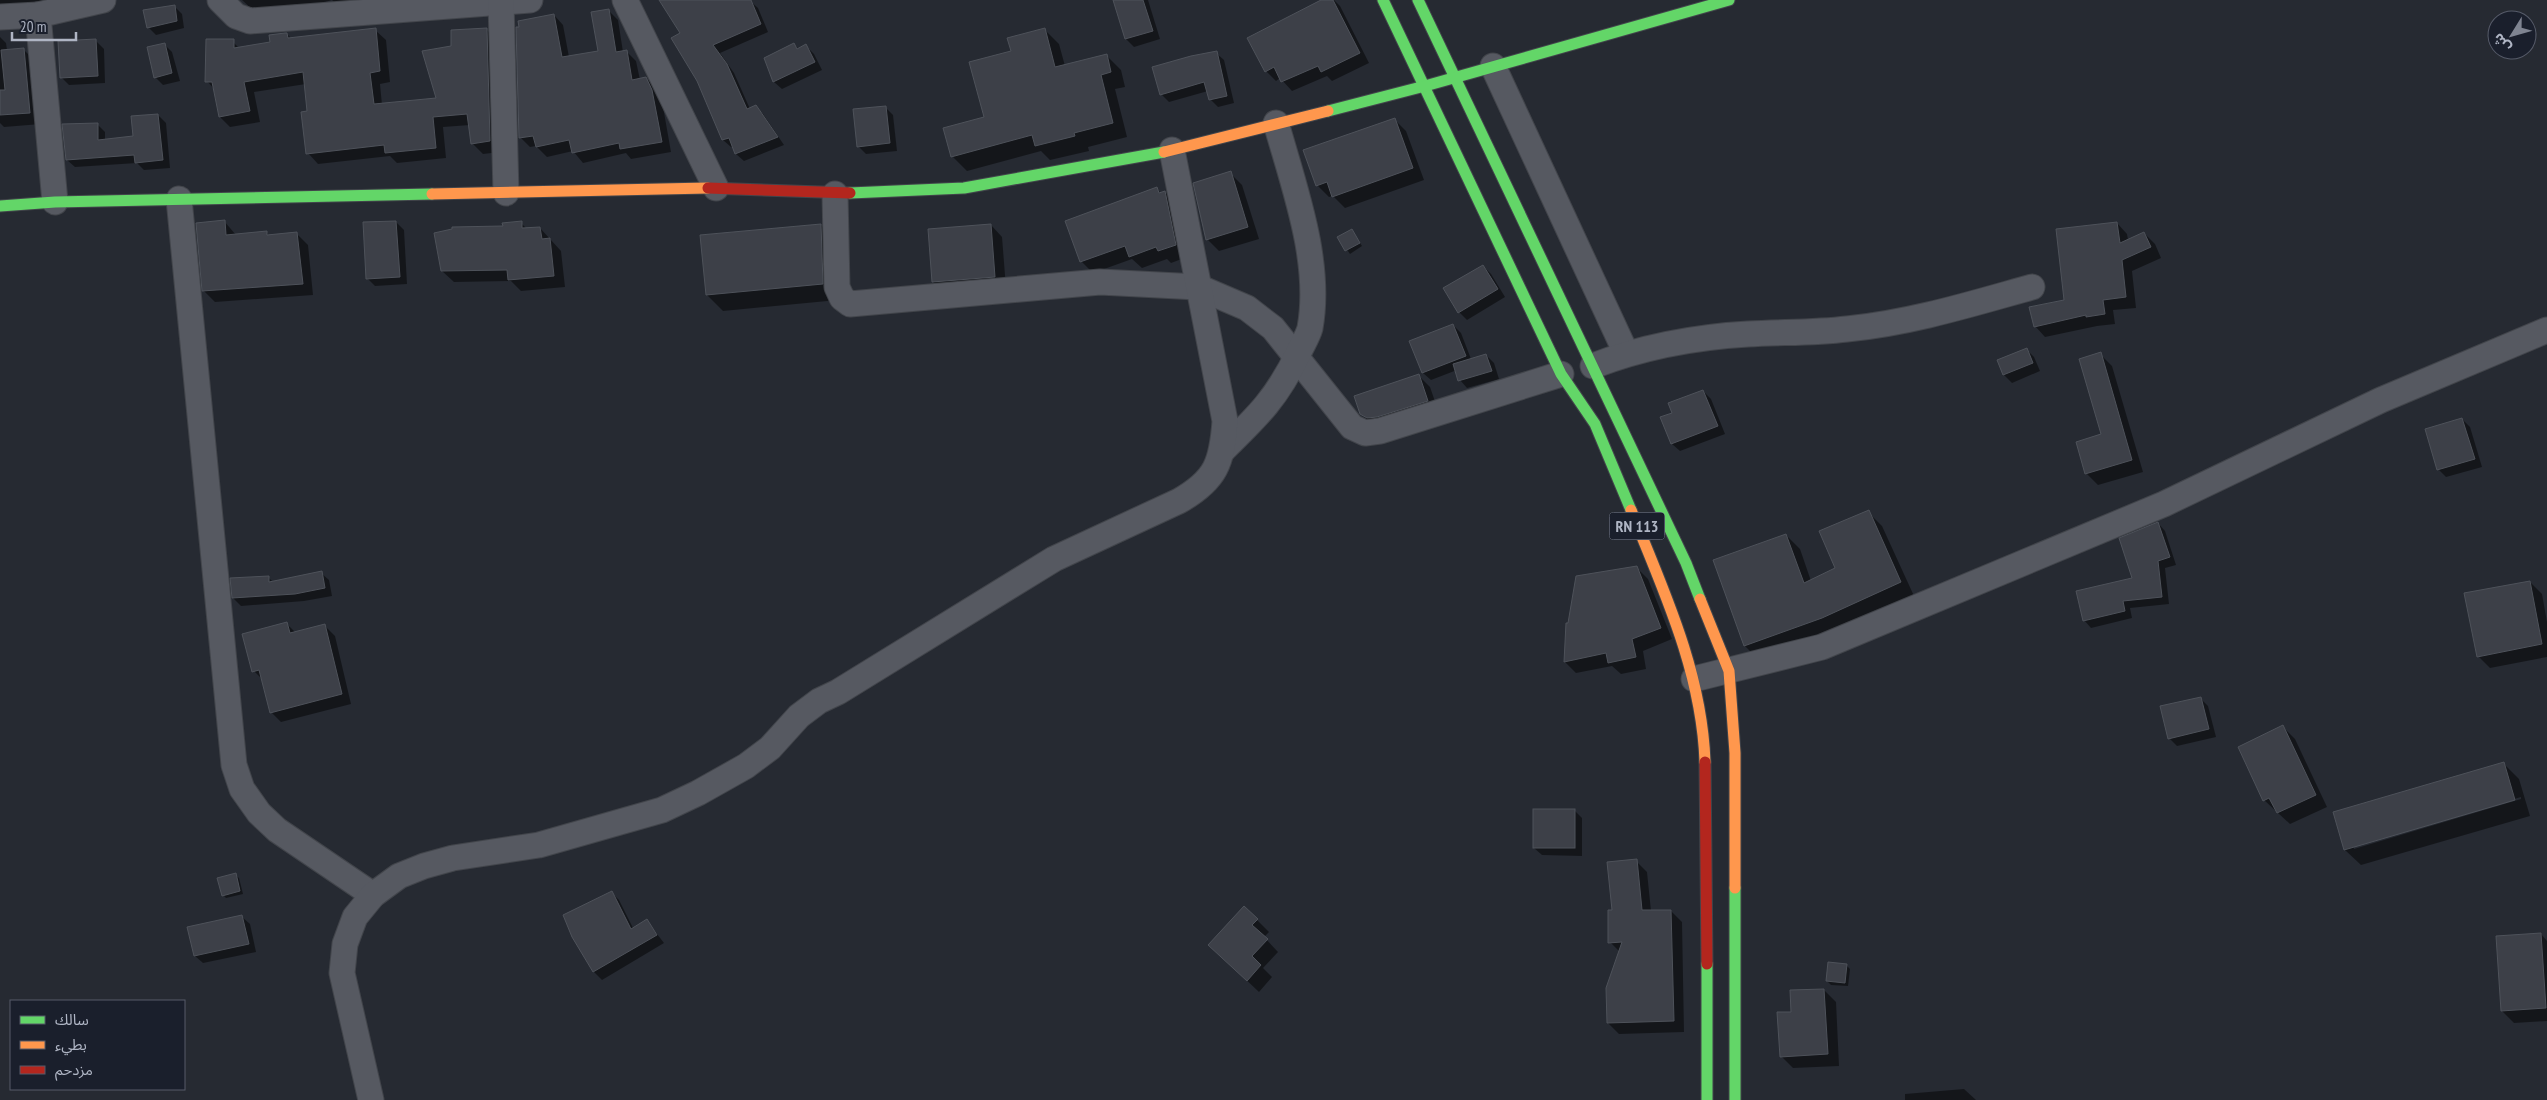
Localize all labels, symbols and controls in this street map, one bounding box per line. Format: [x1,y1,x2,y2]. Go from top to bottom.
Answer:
scale bar [12,10,76,42]
north arrow [2487,10,2537,60]
text: 20 m [20,17,46,36]
text: ش [2489,30,2515,56]
road number: RN 113 [1610,512,1664,540]
legend [10,1000,185,1090]
text: سالك [55,1010,89,1029]
text: بطيء [55,1035,87,1056]
text: مزدحم [55,1060,93,1081]

